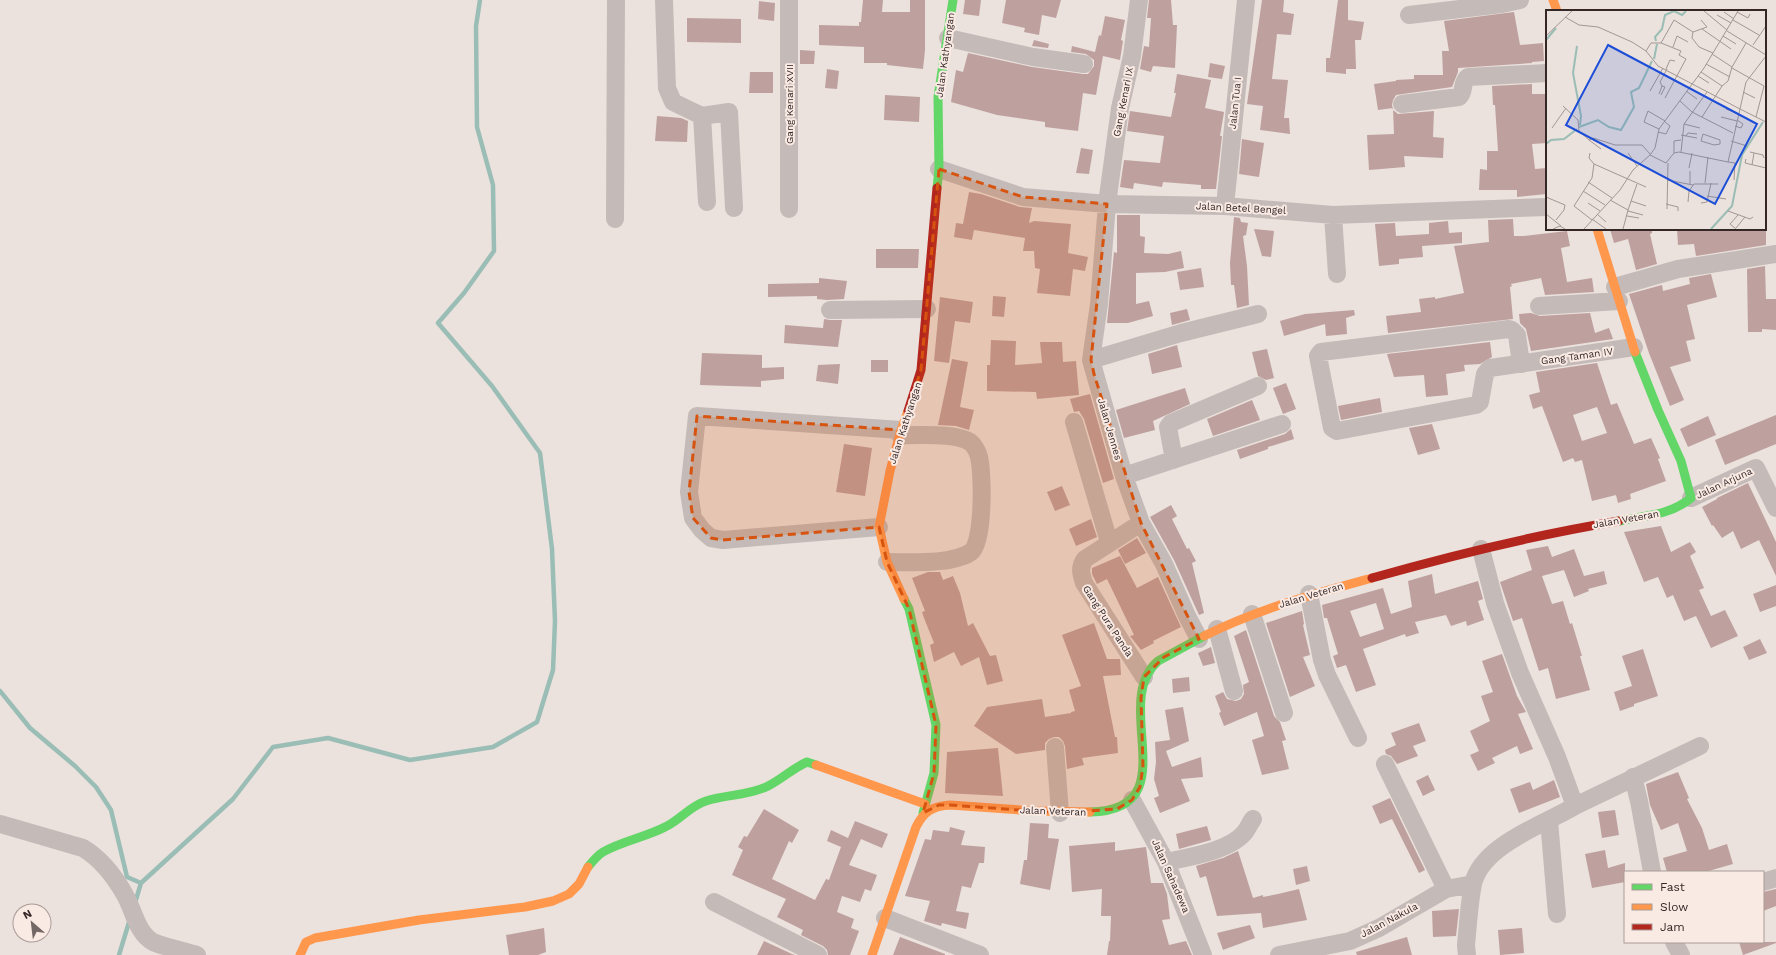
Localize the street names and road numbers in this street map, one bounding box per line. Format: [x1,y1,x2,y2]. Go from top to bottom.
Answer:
street label: Jalan Kathyangan [934,12,956,98]
street label: Gang Kenari XVII [784,64,795,144]
street label: Gang Kenari IX [1111,66,1135,138]
street label: Jalan Tua I [1227,76,1243,130]
street label: Jalan Betel Bengel [1196,200,1286,216]
street label: Gang Taman IV [1540,345,1614,366]
street label: Jalan Kathyangan [887,381,923,465]
street label: Jalan Jennes [1096,397,1124,461]
street label: Jalan Arjuna [1694,465,1754,501]
street label: Jalan Veteran [1592,508,1660,530]
street label: Jalan Veteran [1278,580,1344,610]
street label: Gang Pura Panda [1081,583,1135,659]
street label: Jalan Veteran [1020,804,1086,818]
street label: Jalan Sahadewa [1150,838,1192,915]
street label: Jalan Nakula [1359,900,1420,940]

